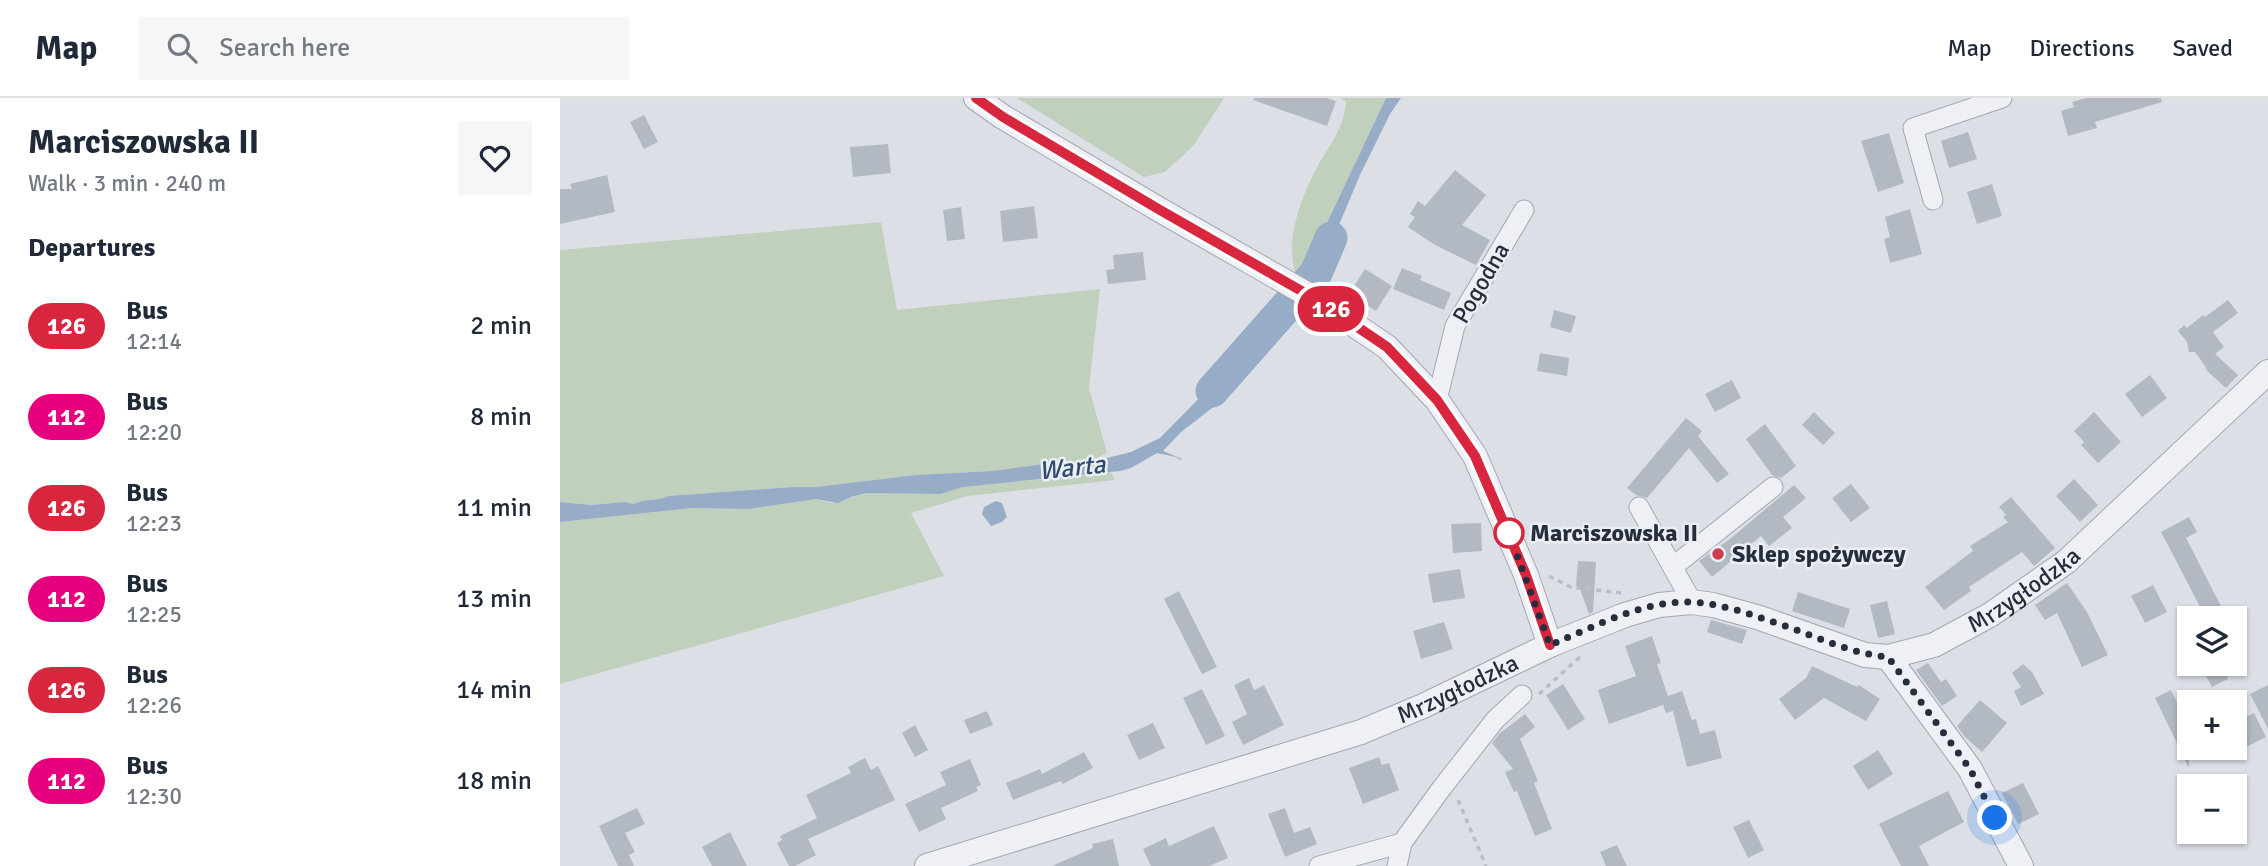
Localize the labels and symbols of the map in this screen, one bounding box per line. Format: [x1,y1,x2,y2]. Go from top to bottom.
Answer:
street label: Pogodna [1446,237,1516,329]
line badge: 126 [1291,286,1371,332]
water label: Warta [1037,449,1108,487]
marker: Marciszowska II [1494,518,1524,548]
place label: Marciszowska II [1530,518,1698,548]
place label: Sklep spożywczy [1732,539,1906,569]
street label: Mrzygłodzka [1962,541,2087,639]
marker: Sklep spożywczy [1710,546,1726,562]
street label: Mrzygłodzka [1392,647,1523,730]
your location [1977,800,2012,835]

